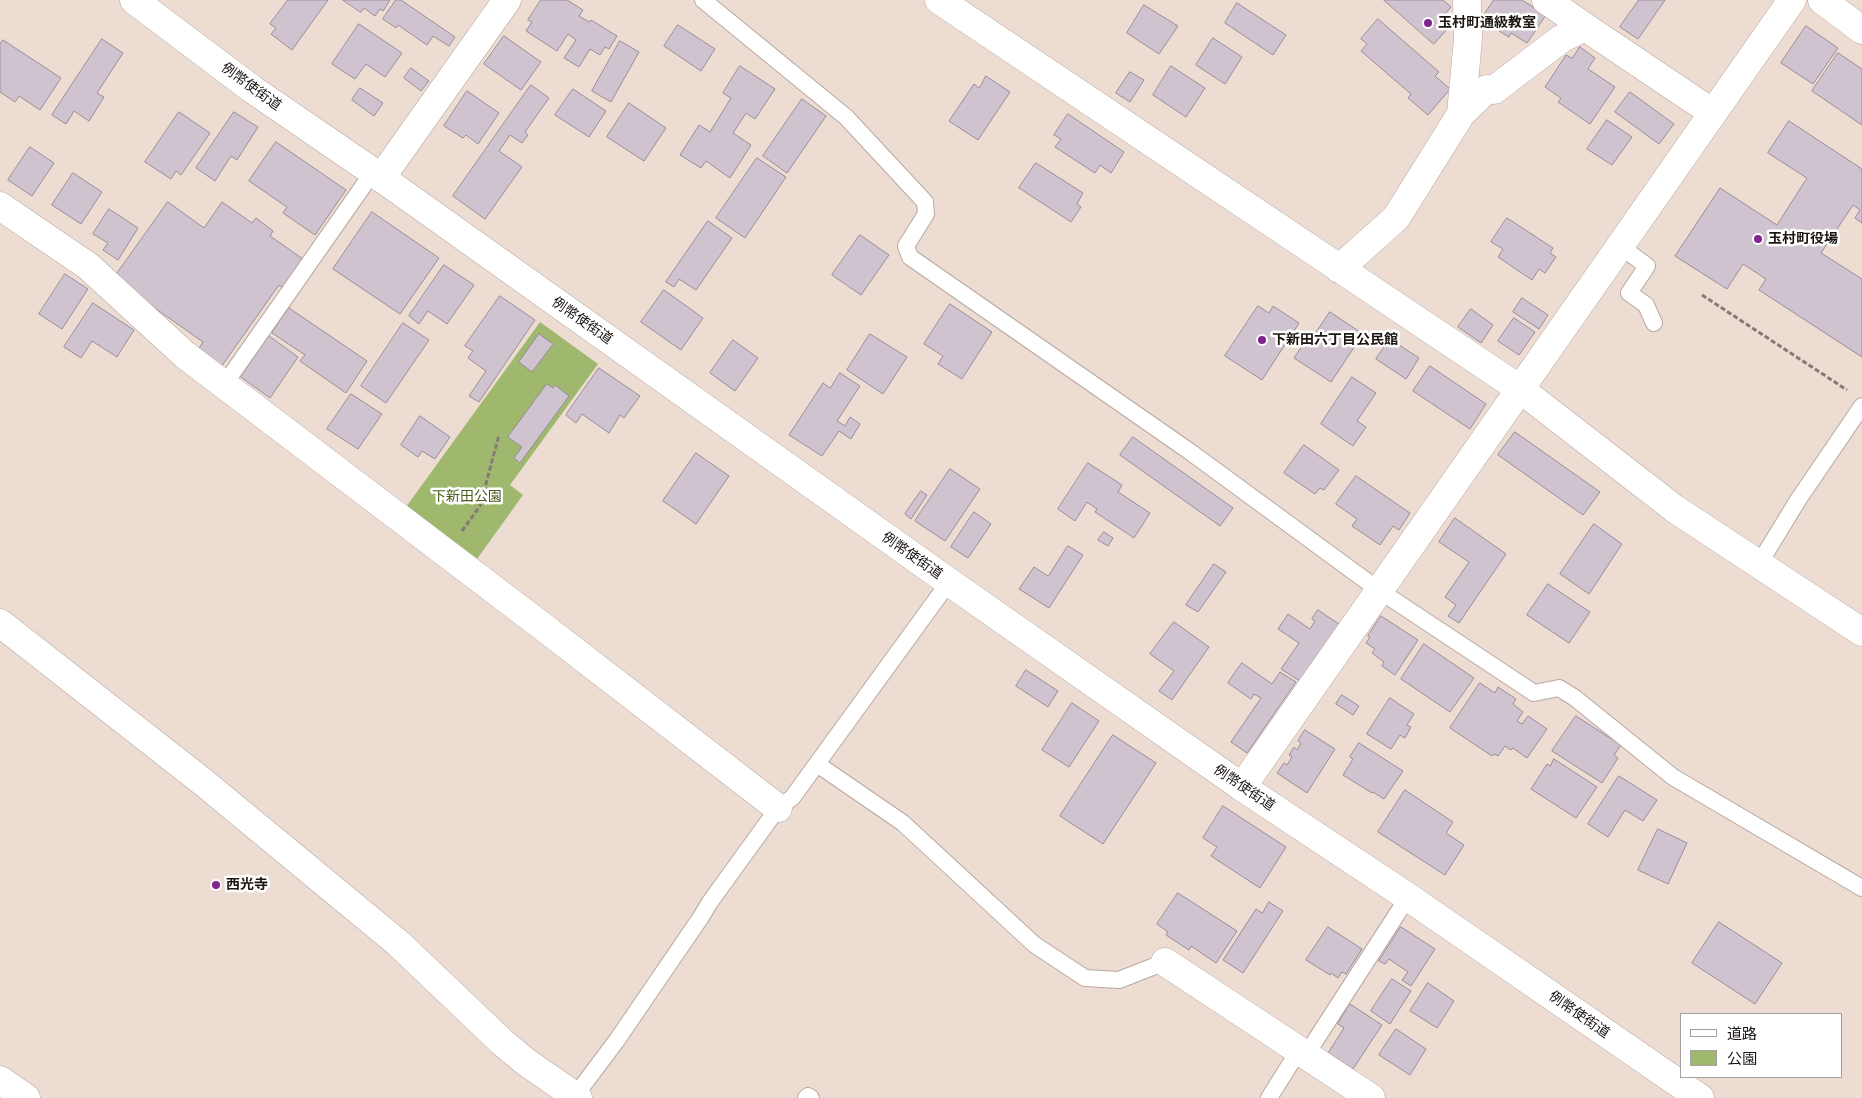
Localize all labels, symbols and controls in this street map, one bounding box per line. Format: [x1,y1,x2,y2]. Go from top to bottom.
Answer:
place label: 玉村町通級教室 [1438,15,1536,31]
marker: 玉村町通級教室 [1422,17,1434,29]
street label: 例幣使街道 [218,60,284,114]
place label: 玉村町役場 [1768,231,1838,247]
marker: 玉村町役場 [1752,233,1764,245]
street label: 例幣使街道 [549,294,615,348]
place label: 下新田六丁目公民館 [1272,332,1398,348]
marker: 下新田六丁目公民館 [1256,334,1268,346]
park label: 下新田公園 [432,489,502,505]
street label: 例幣使街道 [879,529,945,583]
street label: 例幣使街道 [1210,761,1278,815]
place label: 西光寺 [226,877,268,893]
marker: 西光寺 [210,879,222,891]
street label: 例幣使街道 [1546,988,1612,1042]
legend [1680,1013,1842,1078]
text: 道路 [1727,1025,1757,1043]
text: 公園 [1727,1050,1757,1068]

